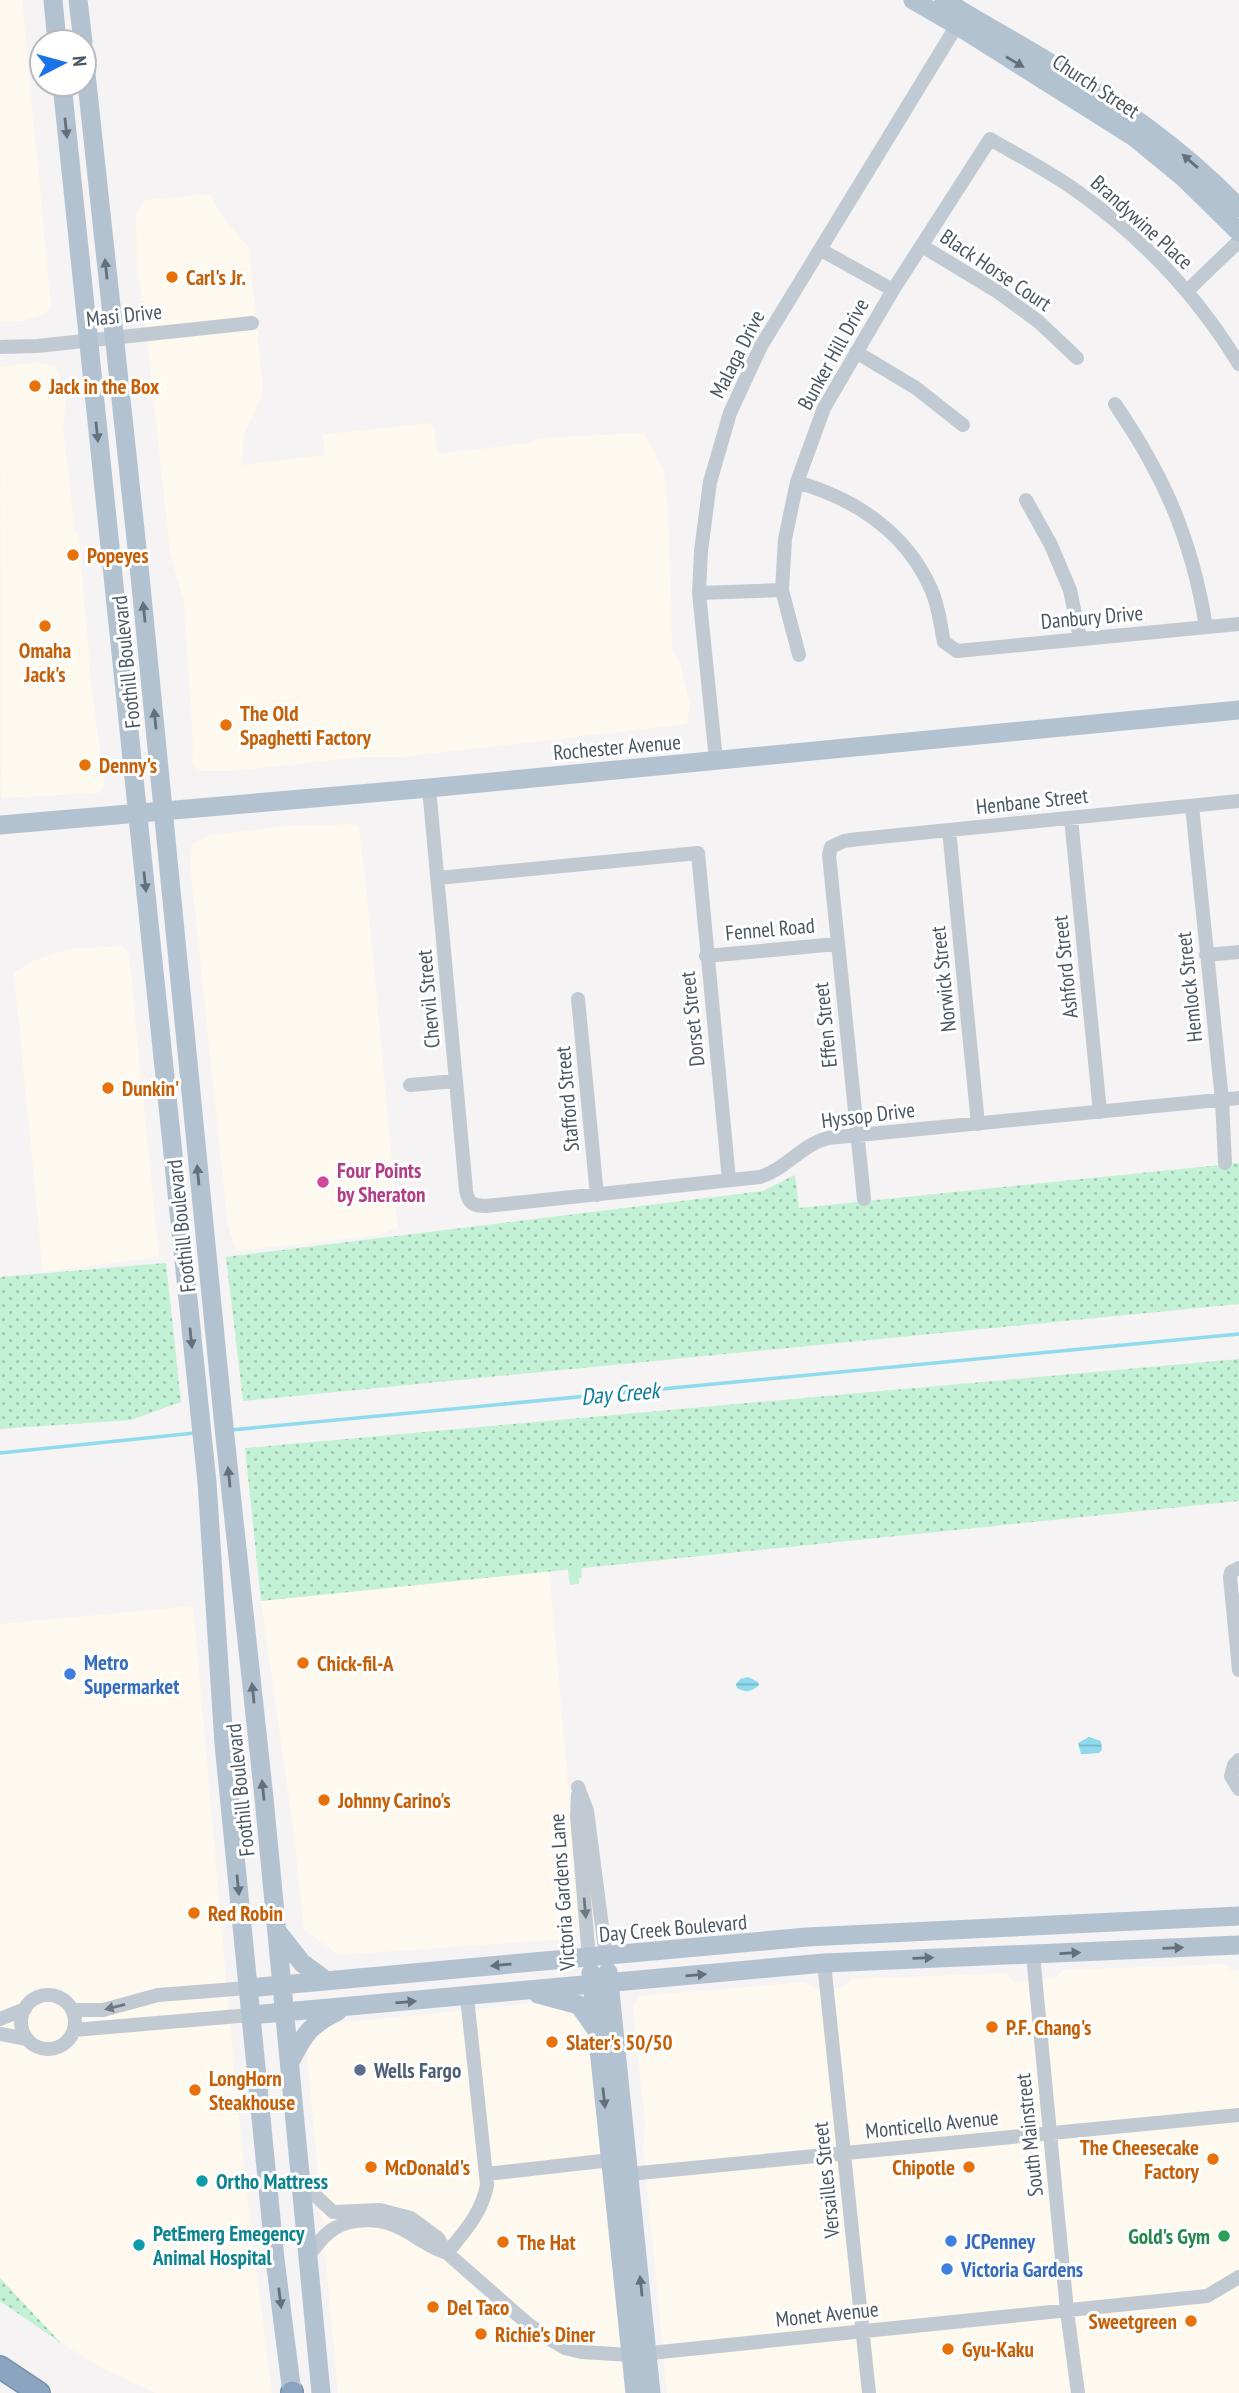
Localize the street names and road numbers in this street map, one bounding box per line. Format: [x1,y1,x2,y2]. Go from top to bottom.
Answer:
street label: Church Street [1047,48,1145,124]
street label: Brandywine Place [1085,169,1199,275]
street label: Black Horse Court [935,223,1057,317]
street label: Bunker Hill Drive [791,294,875,414]
street label: Masi Drive [85,298,163,332]
street label: Malaga Drive [703,305,771,403]
street label: Foothill Boulevard [106,594,146,730]
street label: Danbury Drive [1040,599,1144,635]
street label: Rochester Avenue [552,728,682,766]
street label: Henbane Street [975,782,1090,820]
street label: Fennel Road [724,912,816,946]
street label: Ashford Street [1046,914,1084,1020]
street label: Norwick Street [924,925,962,1033]
street label: Hemlock Street [1170,930,1208,1043]
street label: Chervil Street [410,948,446,1049]
street label: Dorset Street [674,970,710,1068]
street label: Effen Street [807,981,843,1069]
street label: Stafford Street [549,1045,585,1153]
street label: Hyssop Drive [820,1096,916,1134]
street label: Foothill Boulevard [161,1158,201,1294]
street label: Foothill Boulevard [220,1722,260,1858]
street label: Victoria Gardens Lane [543,1813,581,1972]
street label: Day Creek Boulevard [598,1908,748,1948]
street label: South Mainstreet [1009,2072,1049,2198]
street label: Monticello Avenue [864,2104,1000,2144]
street label: Versailles Street [806,2120,846,2240]
street label: Monet Avenue [774,2295,880,2333]

